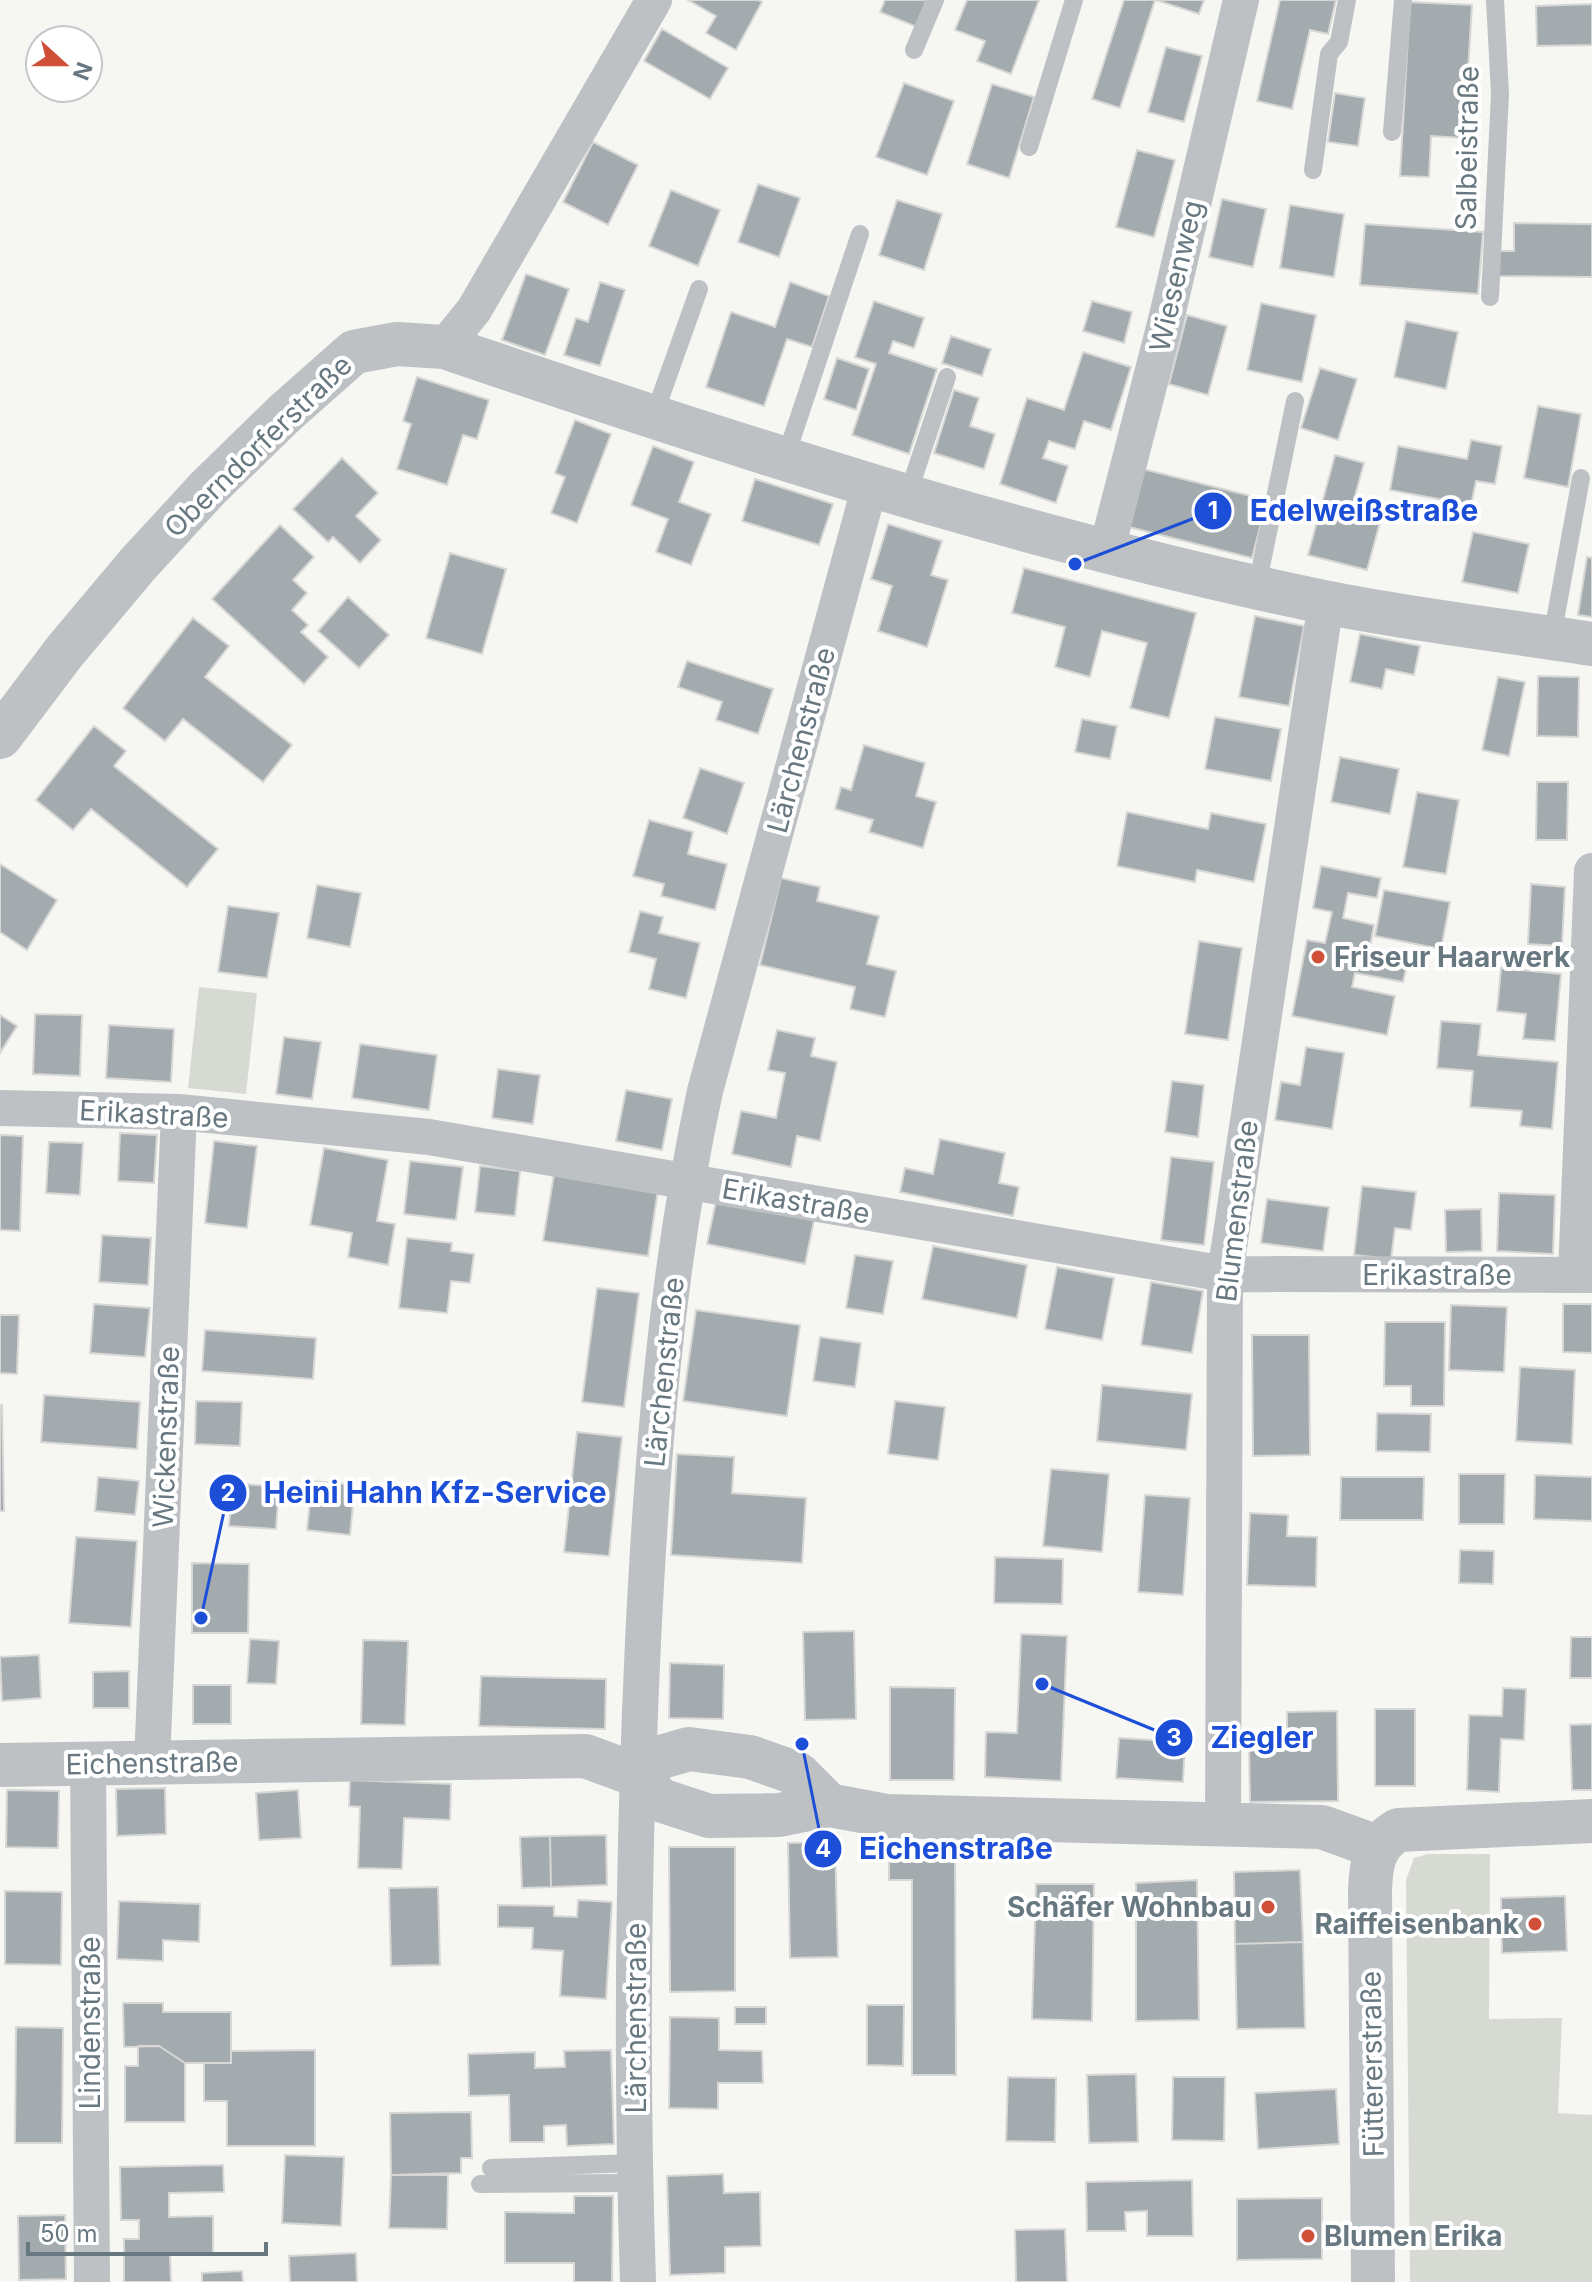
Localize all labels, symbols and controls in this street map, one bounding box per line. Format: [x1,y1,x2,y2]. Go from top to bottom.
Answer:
north arrow [24,24,104,104]
text: N [68,59,98,84]
street label: Salbeistraße [1449,65,1485,231]
street label: Wiesenweg [1142,197,1210,355]
street label: Oberndorferstraße [157,348,359,544]
callout: Edelweißstraße [1193,484,1494,538]
text: Edelweißstraße [1250,492,1478,528]
text: 1 [1208,496,1218,525]
street label: Lärchenstraße [760,643,842,837]
place label: Friseur Haarwerk [1334,940,1571,974]
marker: Friseur Haarwerk [1309,948,1327,966]
street label: Erikastraße [78,1093,230,1135]
street label: Blumenstraße [1209,1118,1265,1304]
street label: Erikastraße [719,1171,873,1231]
street label: Erikastraße [1362,1258,1512,1292]
street label: Lärchenstraße [637,1275,691,1469]
street label: Wickenstraße [146,1346,186,1528]
callout: Heini Hahn Kfz-Service [208,1466,623,1520]
text: Heini Hahn Kfz-Service [263,1474,607,1510]
text: 2 [220,1478,236,1507]
callout: Ziegler [1154,1711,1329,1765]
text: Ziegler [1210,1719,1314,1755]
text: 3 [1166,1723,1182,1752]
street label: Eichenstraße [65,1744,239,1782]
callout: Eichenstraße [803,1822,1069,1876]
text: Eichenstraße [859,1830,1053,1866]
text: 4 [815,1834,831,1863]
place label: Schäfer Wohnbau [1007,1890,1252,1924]
marker: Schäfer Wohnbau [1259,1898,1277,1916]
place label: Raiffeisenbank [1314,1907,1520,1941]
marker: Raiffeisenbank [1526,1915,1544,1933]
street label: Lärchenstraße [619,1923,653,2113]
street label: Lindenstraße [73,1937,107,2109]
street label: Füttererstraße [1353,1970,1391,2158]
scale bar [28,2206,266,2256]
text: 50 m [40,2219,98,2248]
place label: Blumen Erika [1324,2219,1503,2253]
marker: Blumen Erika [1299,2227,1317,2245]

